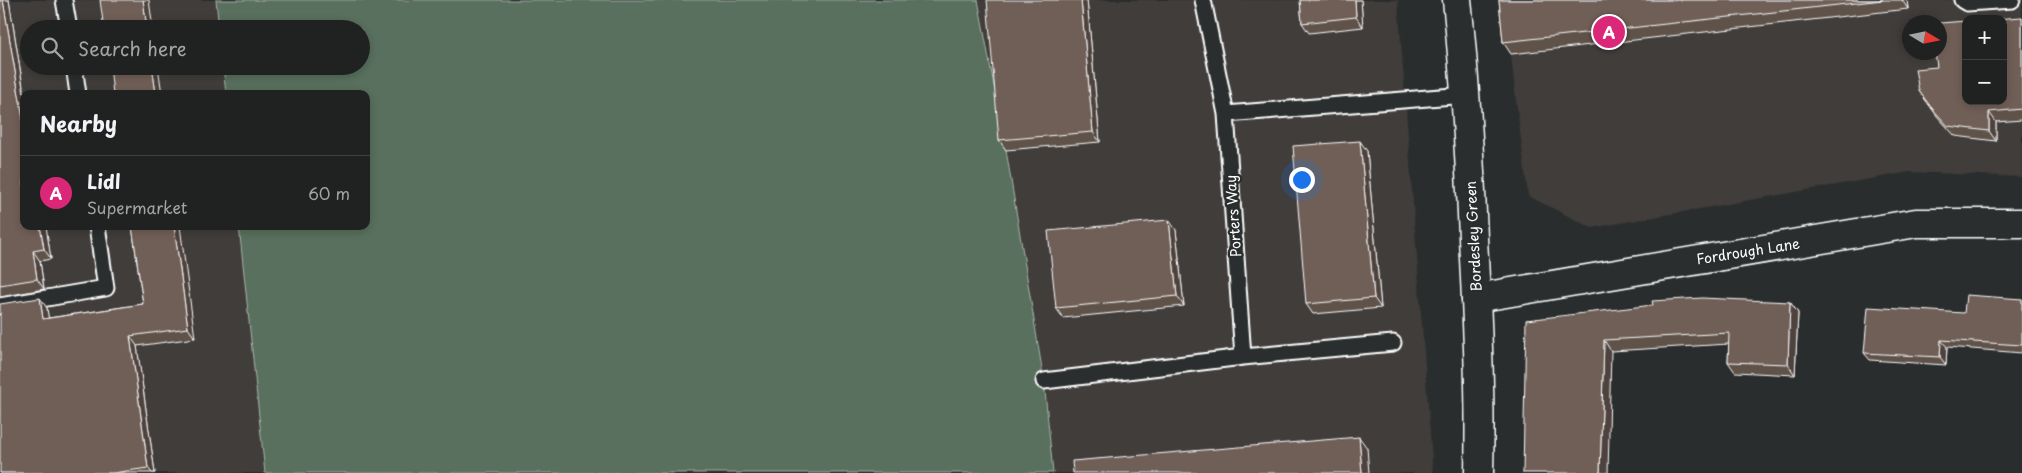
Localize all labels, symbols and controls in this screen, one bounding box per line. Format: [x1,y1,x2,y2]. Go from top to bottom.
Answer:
pin: A [1593,13,1625,51]
north arrow [1902,15,1947,60]
map controls [1962,15,2007,105]
button: + [1962,15,2007,60]
search box [20,20,370,75]
icon: search [38,34,66,62]
text: Search here [78,34,187,62]
button: − [1962,60,2007,105]
text: Nearby [40,107,117,139]
text: Lidl [87,167,121,195]
your location [1289,167,1315,193]
street label: Porters Way [1220,174,1246,258]
street label: Bordesley Green [1460,180,1486,292]
text: A [50,181,62,205]
text: 60 m [308,181,350,205]
text: Supermarket [87,195,187,219]
street label: Fordrough Lane [1695,232,1801,270]

